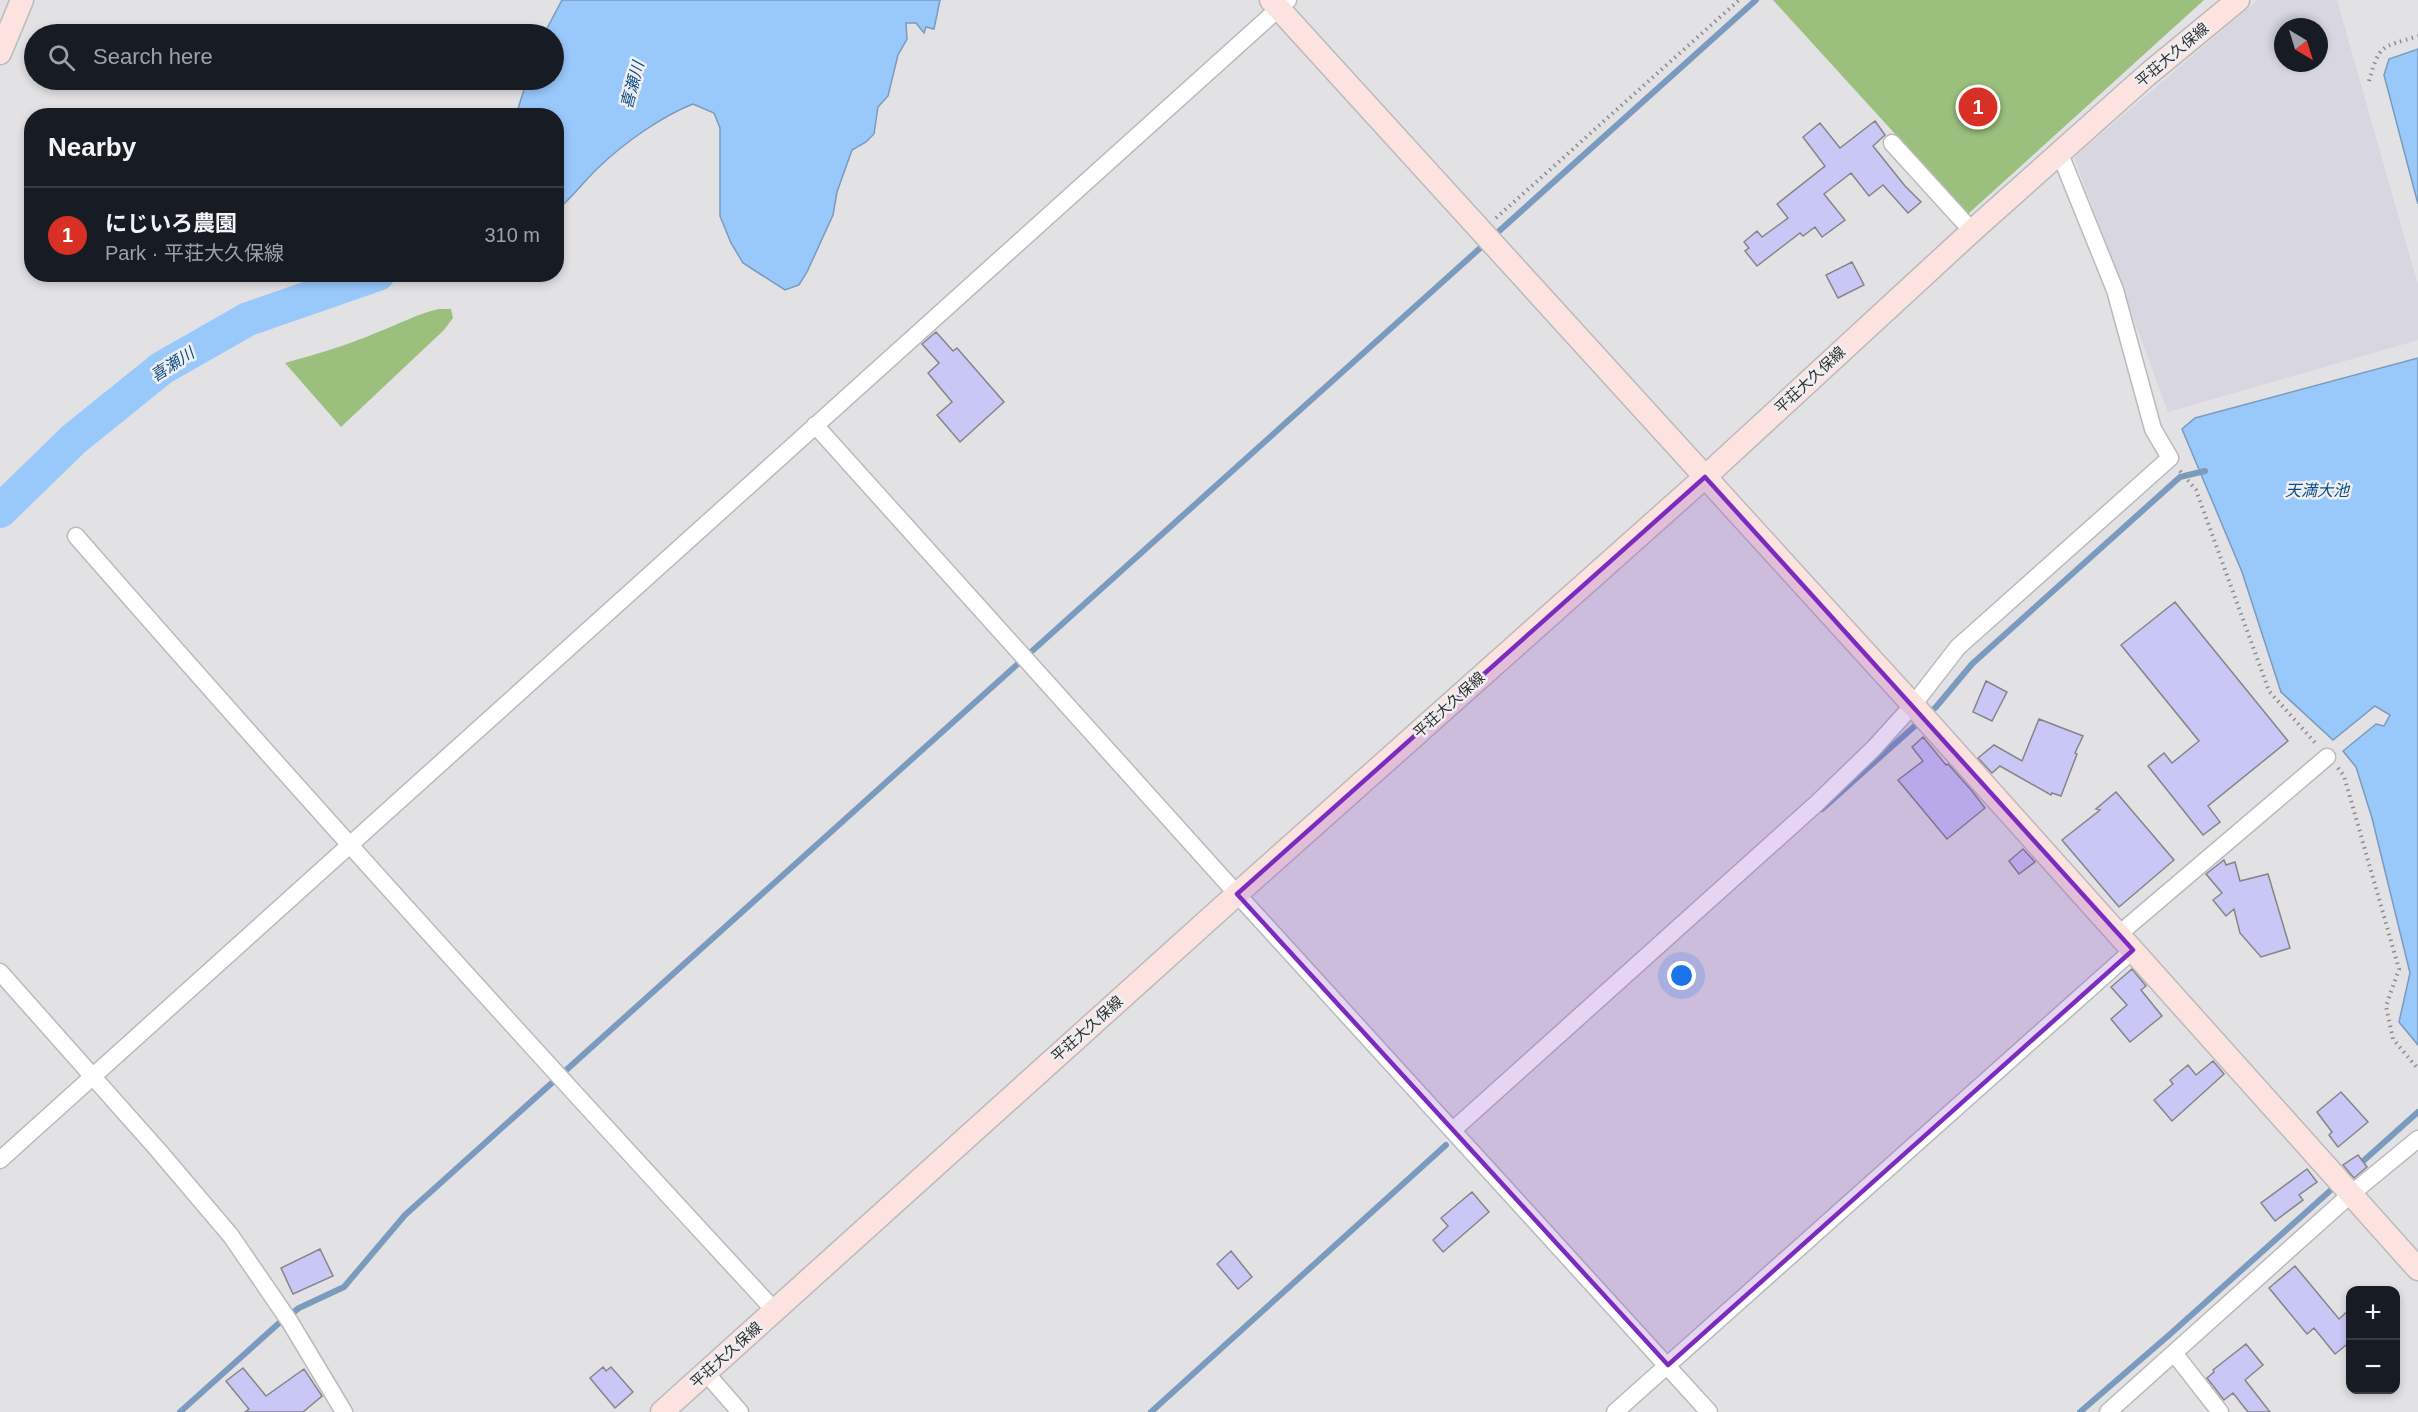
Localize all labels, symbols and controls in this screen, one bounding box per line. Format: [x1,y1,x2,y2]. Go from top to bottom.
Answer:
north arrow [2274,18,2328,72]
street label: 平荘大久保線 [2132,19,2212,90]
search box [24,24,564,90]
icon: search [45,41,78,74]
text: Search here [93,44,213,69]
water label: 喜瀬川 [618,58,647,111]
pin: 1 [1958,84,1998,130]
text: Nearby [48,132,136,162]
text: にじいろ農園 [105,211,237,236]
text: 1 [62,224,73,246]
text: 310 m [484,224,540,246]
text: Park · 平荘大久保線 [105,242,284,264]
water label: 喜瀬川 [148,343,199,385]
street label: 平荘大久保線 [1771,343,1848,417]
water label: 天満大池 [2285,482,2351,499]
street label: 平荘大久保線 [1410,668,1488,741]
your location [1667,961,1696,990]
street label: 平荘大久保線 [1048,992,1126,1065]
map controls [2346,1286,2400,1394]
button: + [2346,1286,2400,1340]
street label: 平荘大久保線 [687,1318,765,1391]
button: − [2346,1340,2400,1394]

